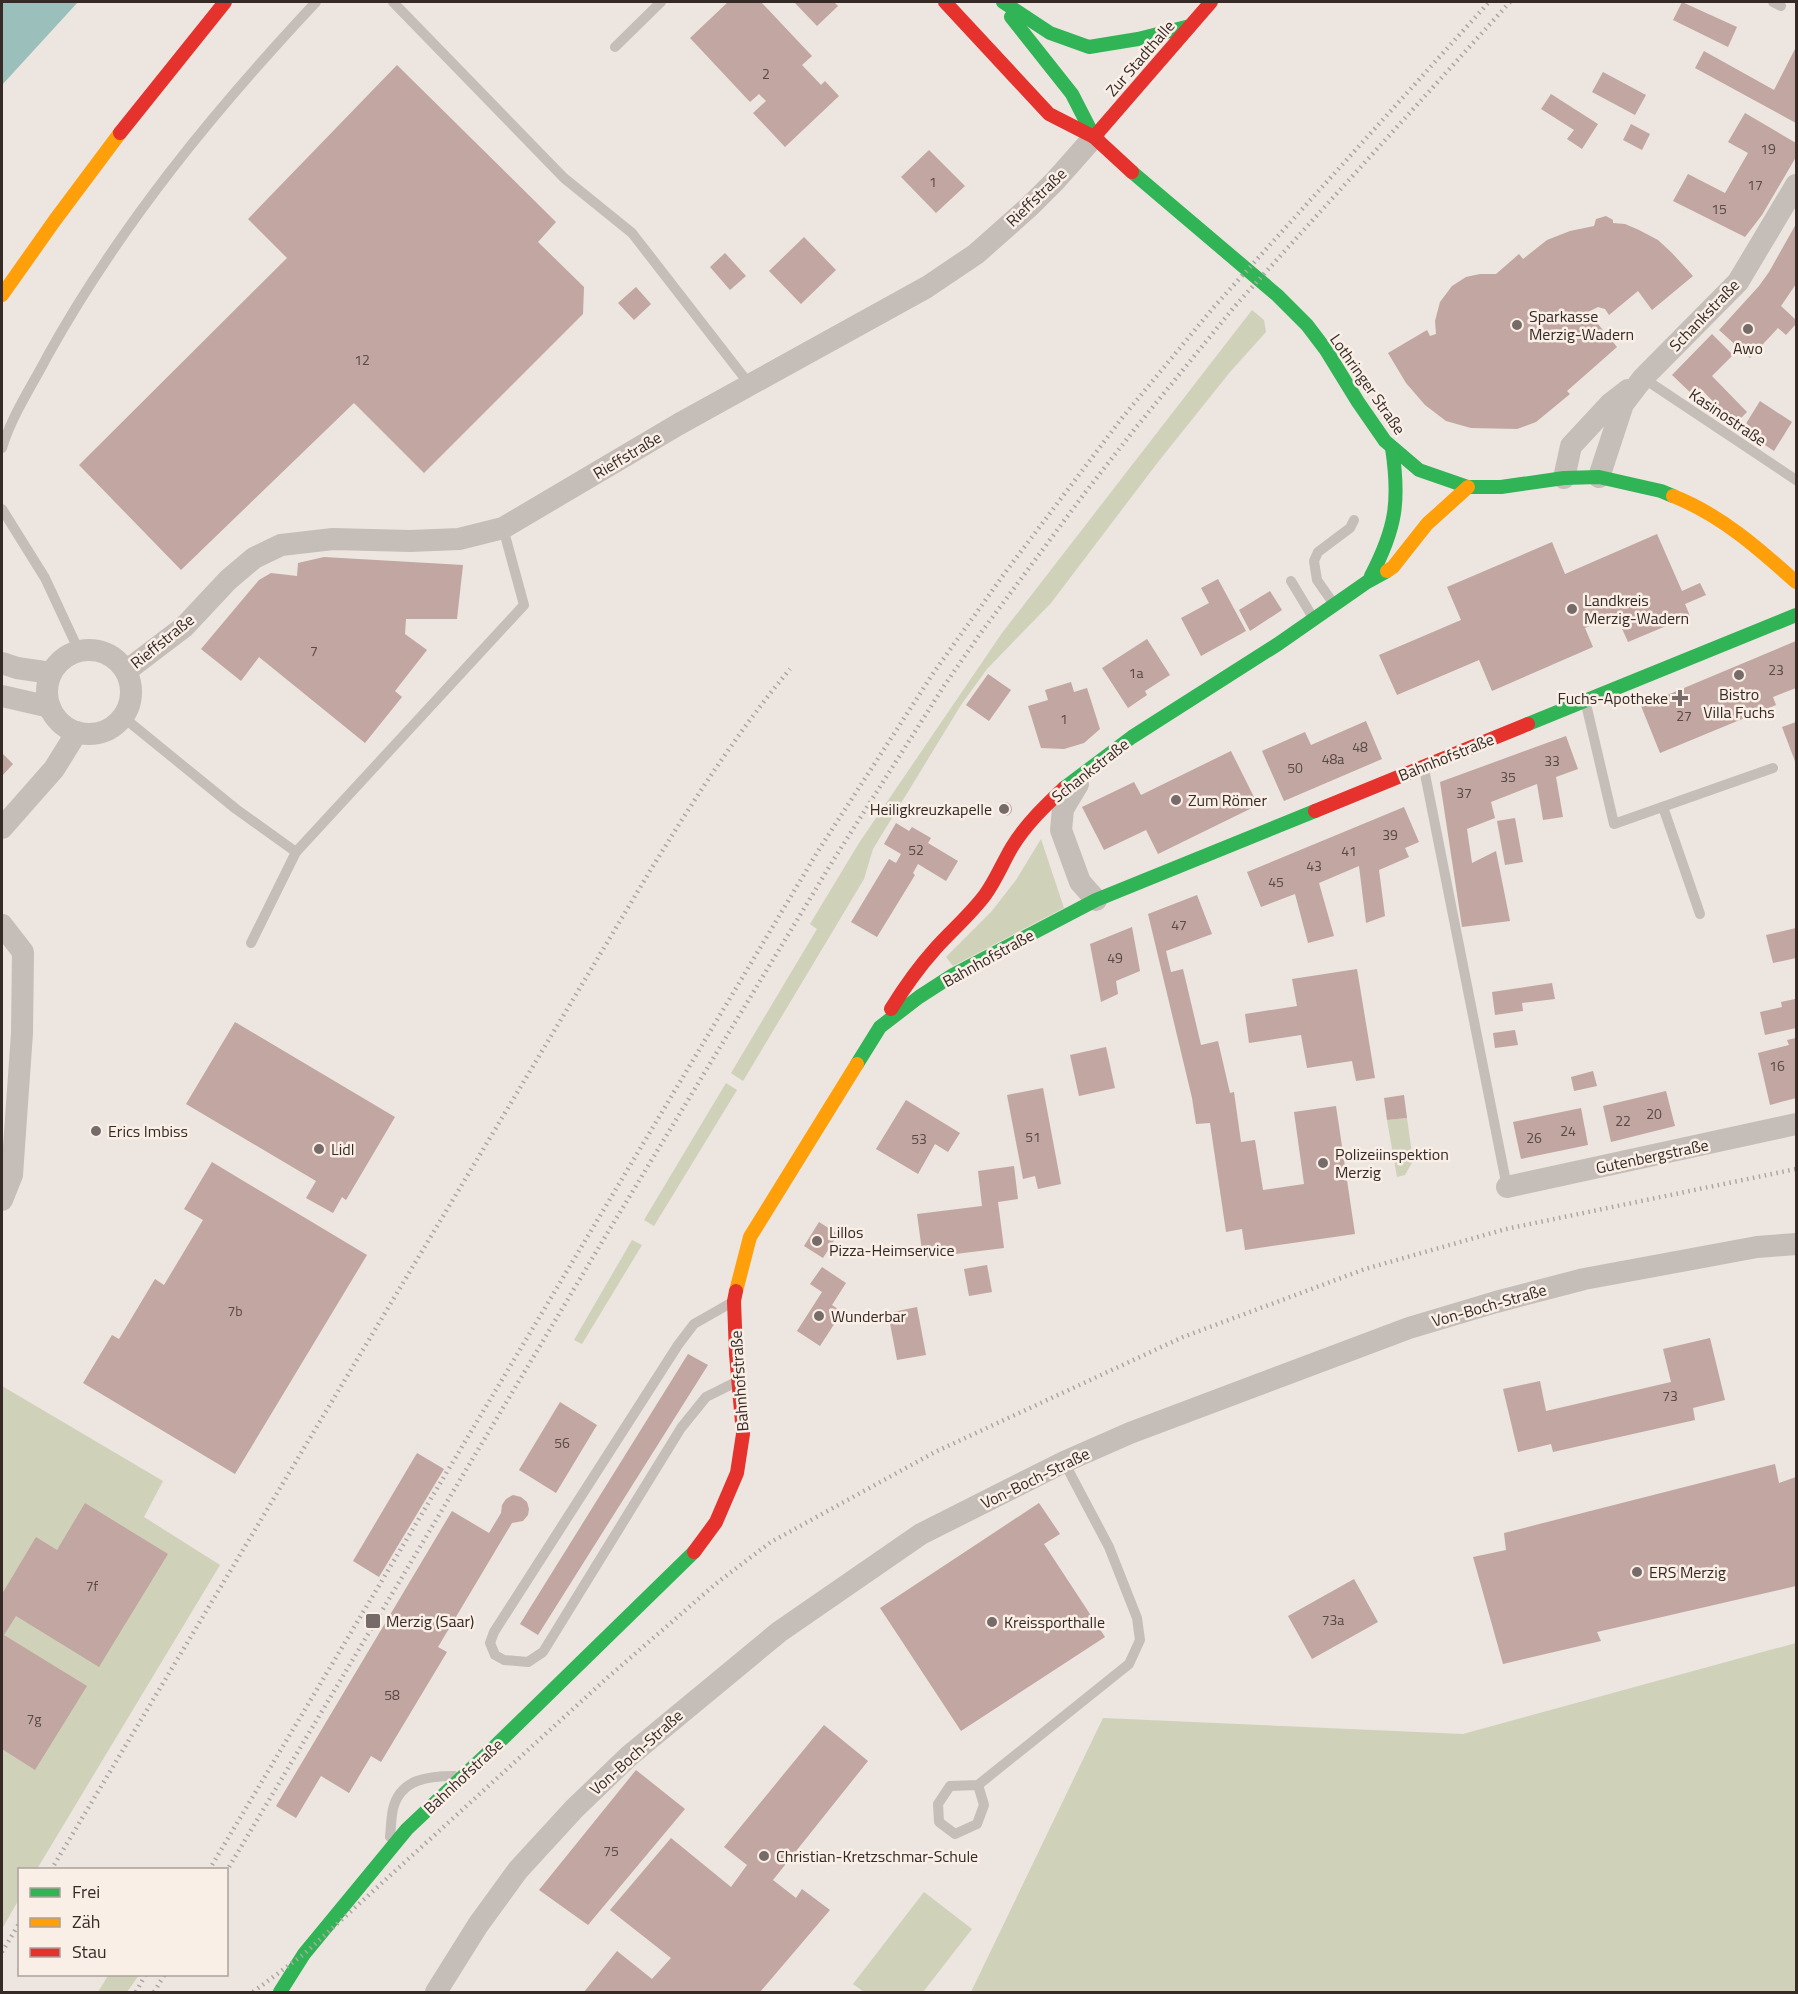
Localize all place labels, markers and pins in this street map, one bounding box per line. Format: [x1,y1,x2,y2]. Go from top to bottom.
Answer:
place label: Sparkasse Merzig-Wadern [1529,304,1634,346]
marker: Sparkasse Merzig-Wadern [1510,318,1524,332]
marker: Awo [1741,322,1755,336]
place label: Awo [1733,336,1763,360]
place label: Landkreis Merzig-Wadern [1584,588,1689,630]
marker: Landkreis Merzig-Wadern [1565,602,1579,616]
marker: Bistro Villa Fuchs [1732,668,1746,682]
place label: Bistro Villa Fuchs [1703,682,1775,724]
place label: Fuchs-Apotheke [1558,686,1668,710]
marker: Fuchs-Apotheke [1673,691,1687,705]
place label: Zum Römer [1188,788,1267,812]
marker: Zum Römer [1169,793,1183,807]
place label: Heiligkreuzkapelle [870,797,992,821]
marker: Heiligkreuzkapelle [997,802,1011,816]
place label: Erics Imbiss [108,1119,188,1143]
marker: Erics Imbiss [89,1124,103,1138]
place label: Lidl [331,1137,354,1161]
marker: Lidl [312,1142,326,1156]
place label: Polizeiinspektion Merzig [1335,1142,1449,1184]
marker: Polizeiinspektion Merzig [1316,1156,1330,1170]
place label: Lillos Pizza-Heimservice [829,1220,954,1262]
marker: Lillos Pizza-Heimservice [810,1234,824,1248]
place label: Wunderbar [831,1304,907,1328]
marker: Wunderbar [812,1309,826,1323]
place label: ERS Merzig [1649,1560,1726,1584]
marker: ERS Merzig [1630,1565,1644,1579]
place label: Merzig (Saar) [386,1609,474,1633]
place label: Kreissporthalle [1004,1610,1105,1634]
marker: Merzig (Saar) [364,1612,382,1630]
marker: Kreissporthalle [985,1615,999,1629]
place label: Christian-Kretzschmar-Schule [776,1844,978,1868]
marker: Christian-Kretzschmar-Schule [757,1849,771,1863]

